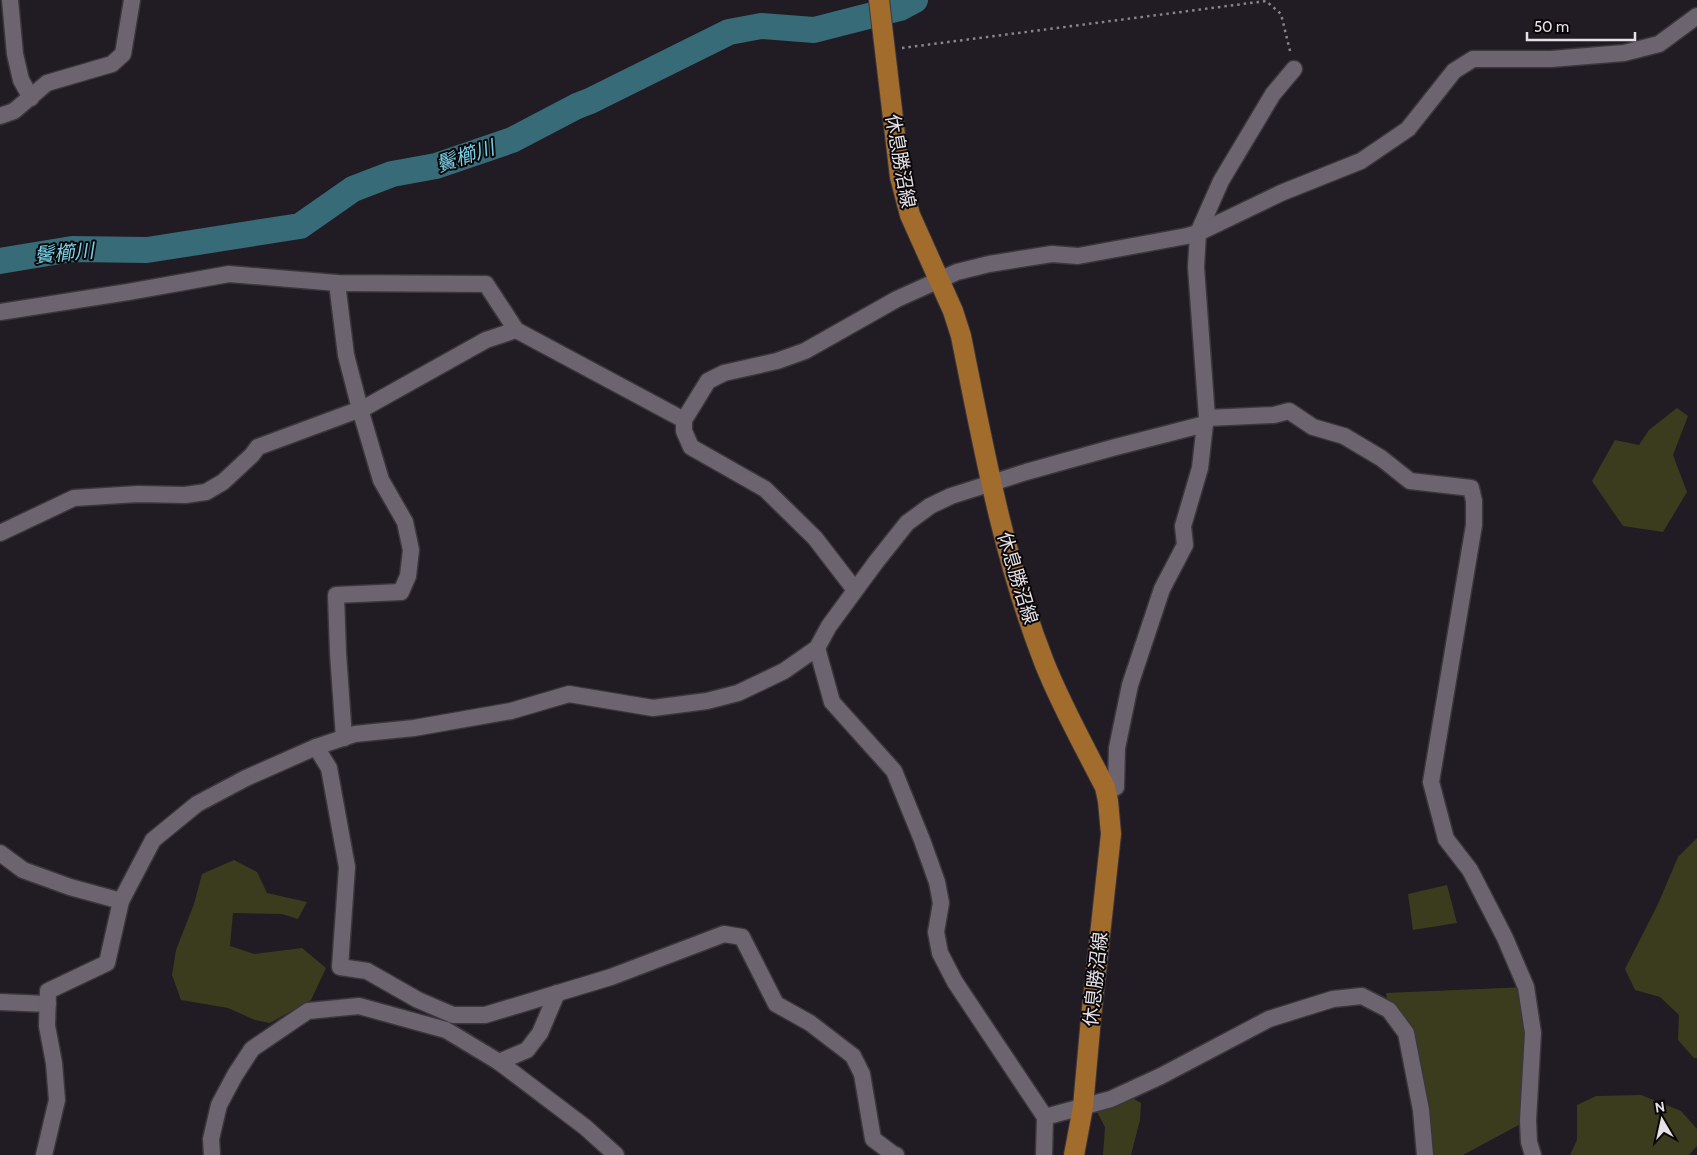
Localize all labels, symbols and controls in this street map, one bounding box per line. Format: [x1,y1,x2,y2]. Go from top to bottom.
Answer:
scale bar [1527,10,1634,42]
text: 50 m [1534,18,1569,36]
street label: 休息勝沼線 [881,112,920,210]
water label: 鬢櫛川 [433,135,499,177]
water label: 鬢櫛川 [33,238,97,268]
street label: 休息勝沼線 [993,529,1042,627]
street label: 休息勝沼線 [1079,931,1112,1028]
north arrow [1637,1095,1687,1145]
text: N [1654,1097,1666,1117]

